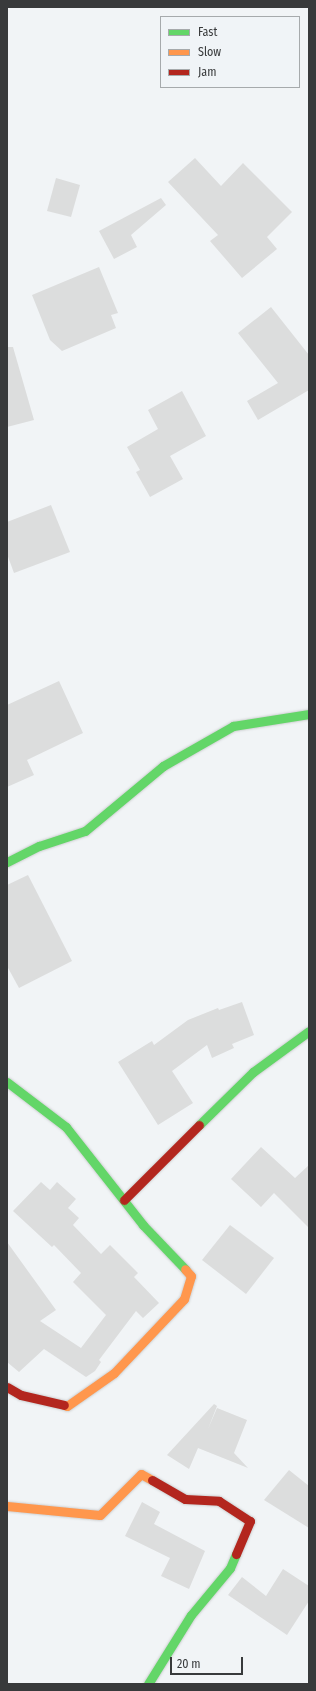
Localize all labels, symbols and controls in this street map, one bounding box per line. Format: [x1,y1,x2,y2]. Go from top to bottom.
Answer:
legend [160,16,300,88]
text: Fast [198,25,217,39]
text: Slow [198,45,221,59]
text: Jam [198,65,216,79]
scale bar [172,1649,245,1675]
text: 20 m [177,1657,201,1671]

